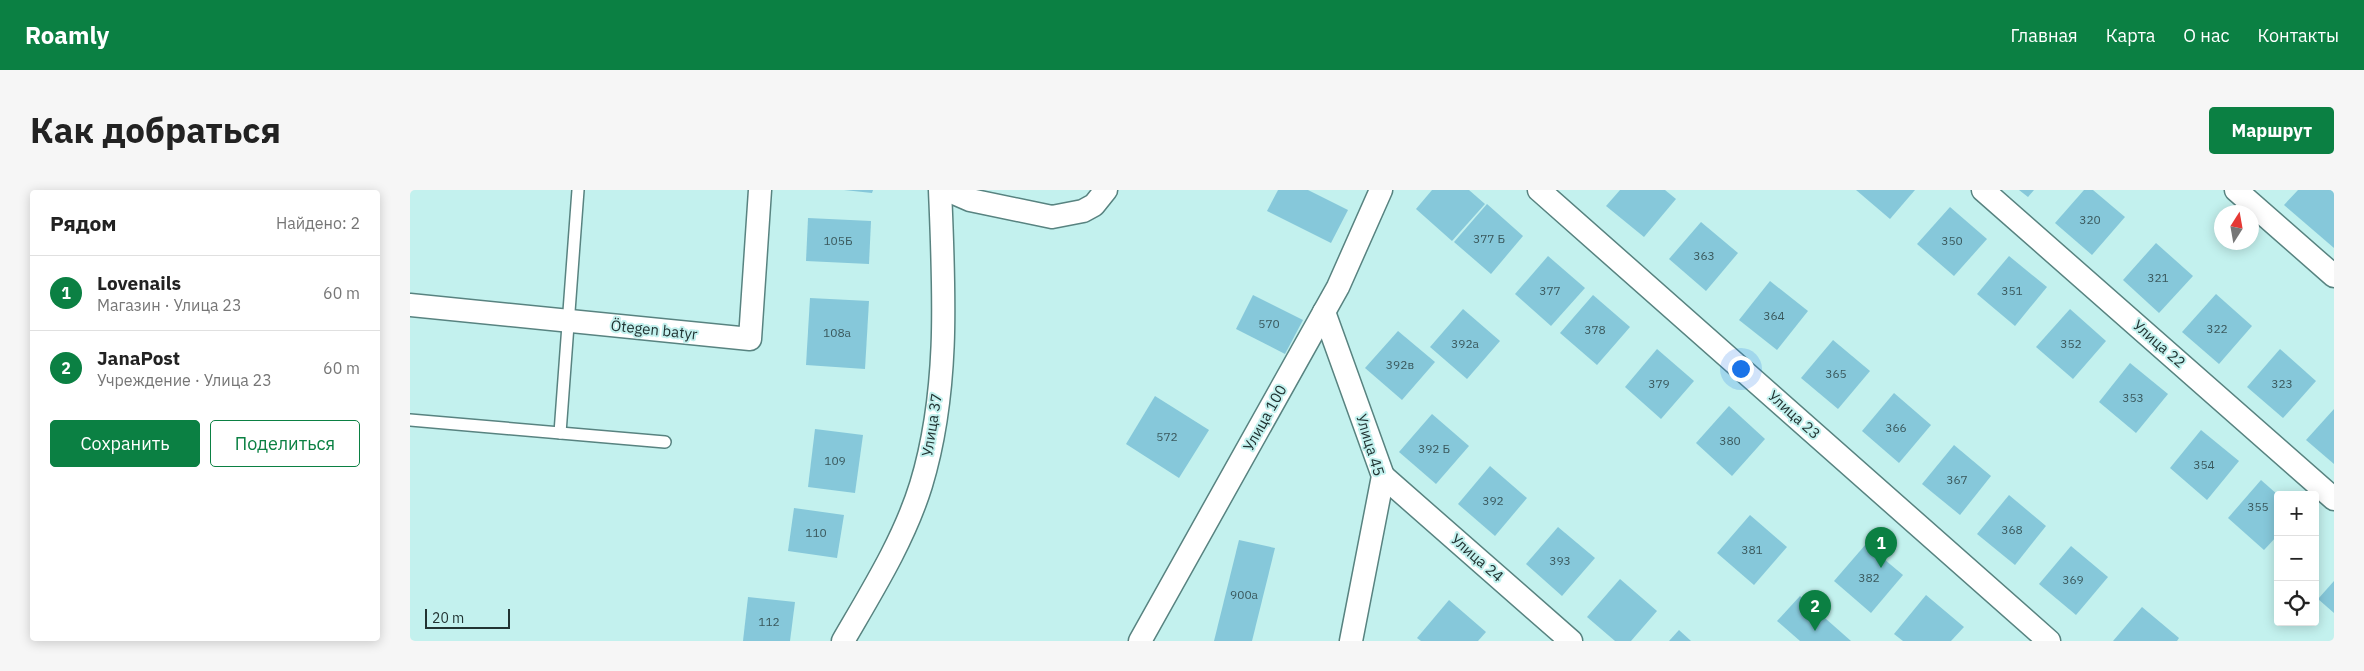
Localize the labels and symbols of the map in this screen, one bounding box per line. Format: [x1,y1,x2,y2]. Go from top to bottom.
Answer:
north arrow [2214,205,2259,250]
house number: 320 [2079,212,2101,227]
house number: 377 Б [1473,231,1505,246]
house number: 105Б [823,233,853,248]
house number: 350 [1941,233,1963,248]
house number: 363 [1693,248,1715,263]
house number: 321 [2147,270,2169,285]
house number: 377 [1539,283,1561,298]
house number: 351 [2001,283,2023,298]
house number: 364 [1763,308,1785,323]
street label: Ötegen batyr [610,315,699,344]
house number: 570 [1258,316,1280,331]
street label: Улица 22 [2129,316,2190,372]
house number: 322 [2206,321,2228,336]
house number: 378 [1584,322,1606,337]
house number: 108а [823,325,852,340]
house number: 392а [1451,336,1480,351]
house number: 352 [2060,336,2082,351]
your location [1728,356,1754,382]
house number: 392в [1386,357,1414,372]
house number: 365 [1825,366,1847,381]
house number: 379 [1648,376,1670,391]
house number: 323 [2271,376,2293,391]
street label: Улица 100 [1239,381,1291,454]
street label: Улица 23 [1764,386,1824,443]
house number: 353 [2122,390,2144,405]
street label: Улица 37 [917,392,946,458]
street label: Улица 45 [1352,412,1389,478]
house number: 366 [1885,420,1907,435]
house number: 572 [1156,429,1178,444]
house number: 380 [1719,433,1741,448]
house number: 392 Б [1418,441,1450,456]
house number: 109 [824,453,846,468]
house number: 354 [2193,457,2215,472]
house number: 367 [1946,472,1968,487]
house number: 392 [1482,493,1504,508]
house number: 355 [2247,499,2269,514]
house number: 368 [2001,522,2023,537]
house number: 110 [805,525,827,540]
pin: 1 [1865,527,1897,568]
street label: Улица 24 [1447,530,1508,586]
house number: 381 [1741,542,1763,557]
house number: 393 [1549,553,1571,568]
house number: 382 [1858,570,1880,585]
house number: 369 [2062,572,2084,587]
house number: 900а [1230,587,1259,602]
pin: 2 [1799,590,1831,631]
scale bar [425,606,510,629]
house number: 112 [758,614,780,629]

